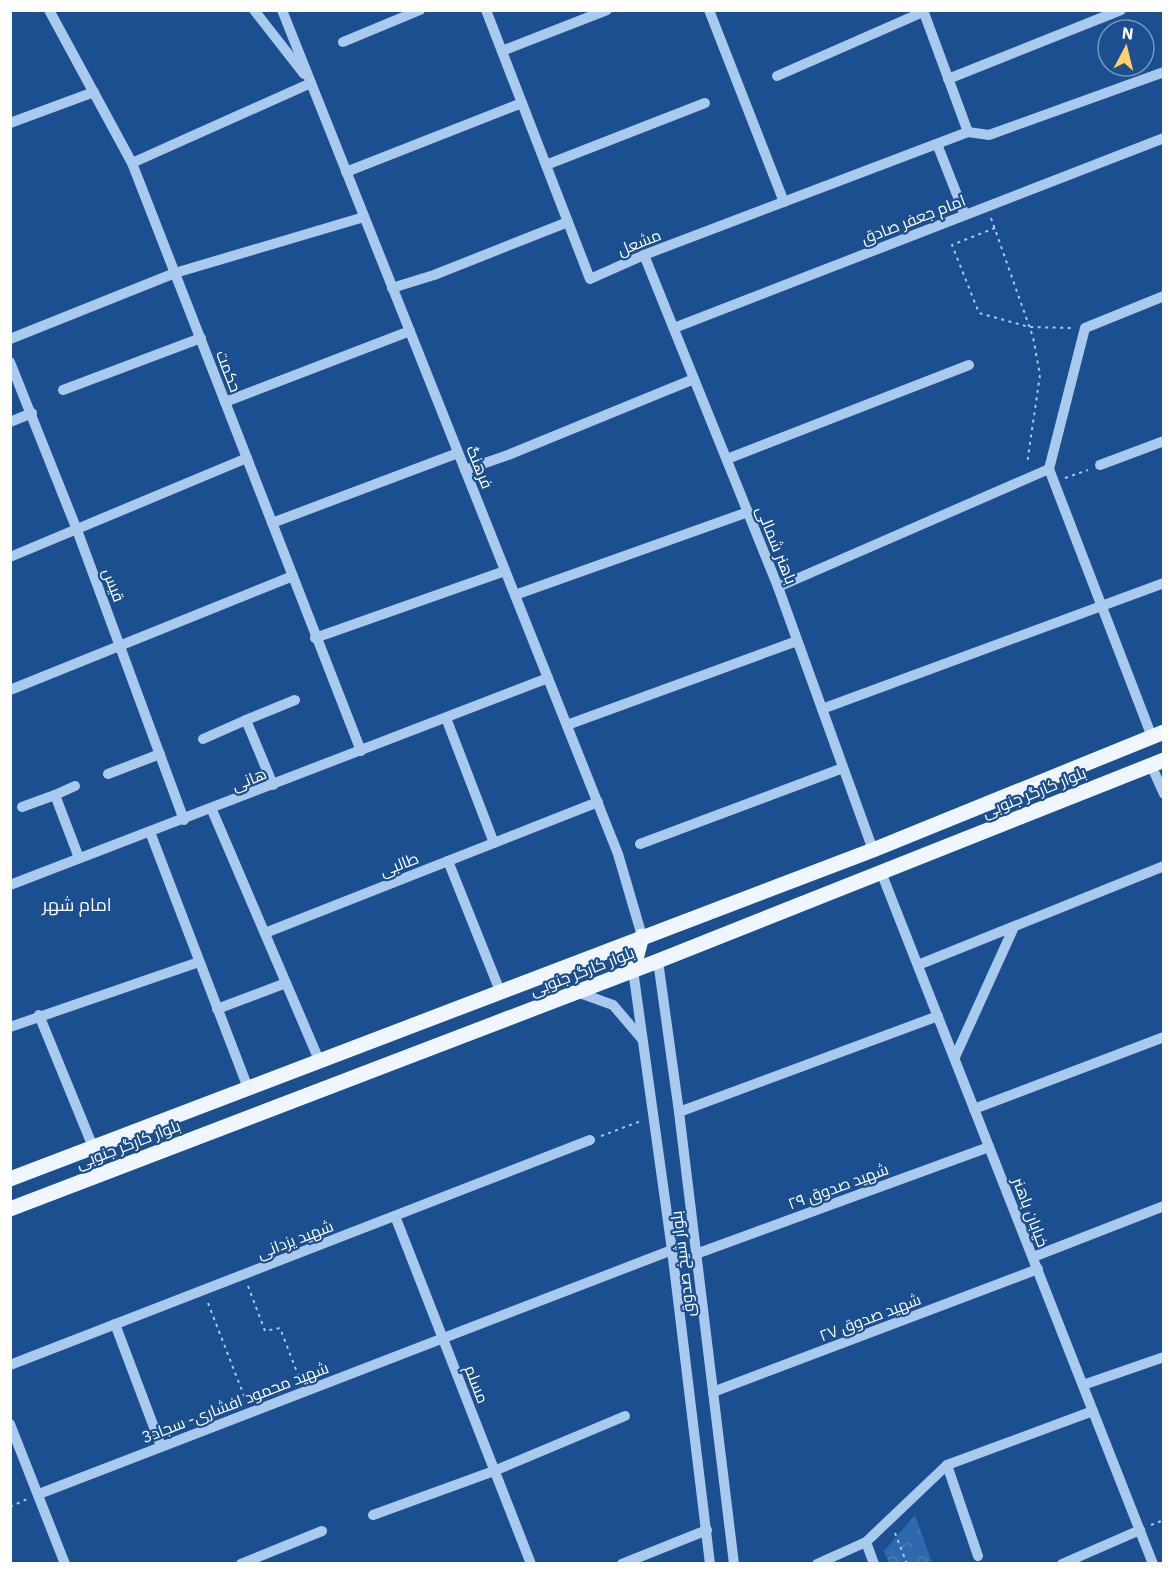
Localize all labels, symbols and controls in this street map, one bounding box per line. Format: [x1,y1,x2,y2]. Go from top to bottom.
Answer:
north arrow [1096,18,1156,78]
text: N [1121,22,1135,44]
street label: امام جعفر صادق [858,190,969,250]
street label: مشعل [614,224,664,261]
street label: حکمت [212,347,246,395]
street label: فرهنگ [462,442,498,492]
street label: باهنر شمالی [751,503,802,587]
street label: قیس [98,565,129,605]
street label: بلوار کارگر جنوبی [979,762,1089,823]
street label: هانی [229,763,270,796]
street label: طالبی [377,848,422,881]
district label: امام شهر [41,893,112,917]
street label: بلوار کارگر جنوبی [527,942,637,1001]
street label: بلوار کارگر جنوبی [73,1115,183,1174]
street label: شهید صدوق ۲۹ [785,1159,891,1214]
street label: خیابان باهنر [1007,1173,1053,1250]
street label: بلوار شیخ صدوق [666,1210,700,1318]
street label: شهید یزدانی [254,1215,336,1264]
street label: شهید صدوق ۲۷ [816,1288,924,1346]
street label: شهید محمود افشاری- سجاد3 [139,1357,332,1448]
street label: مسلم [459,1362,493,1407]

